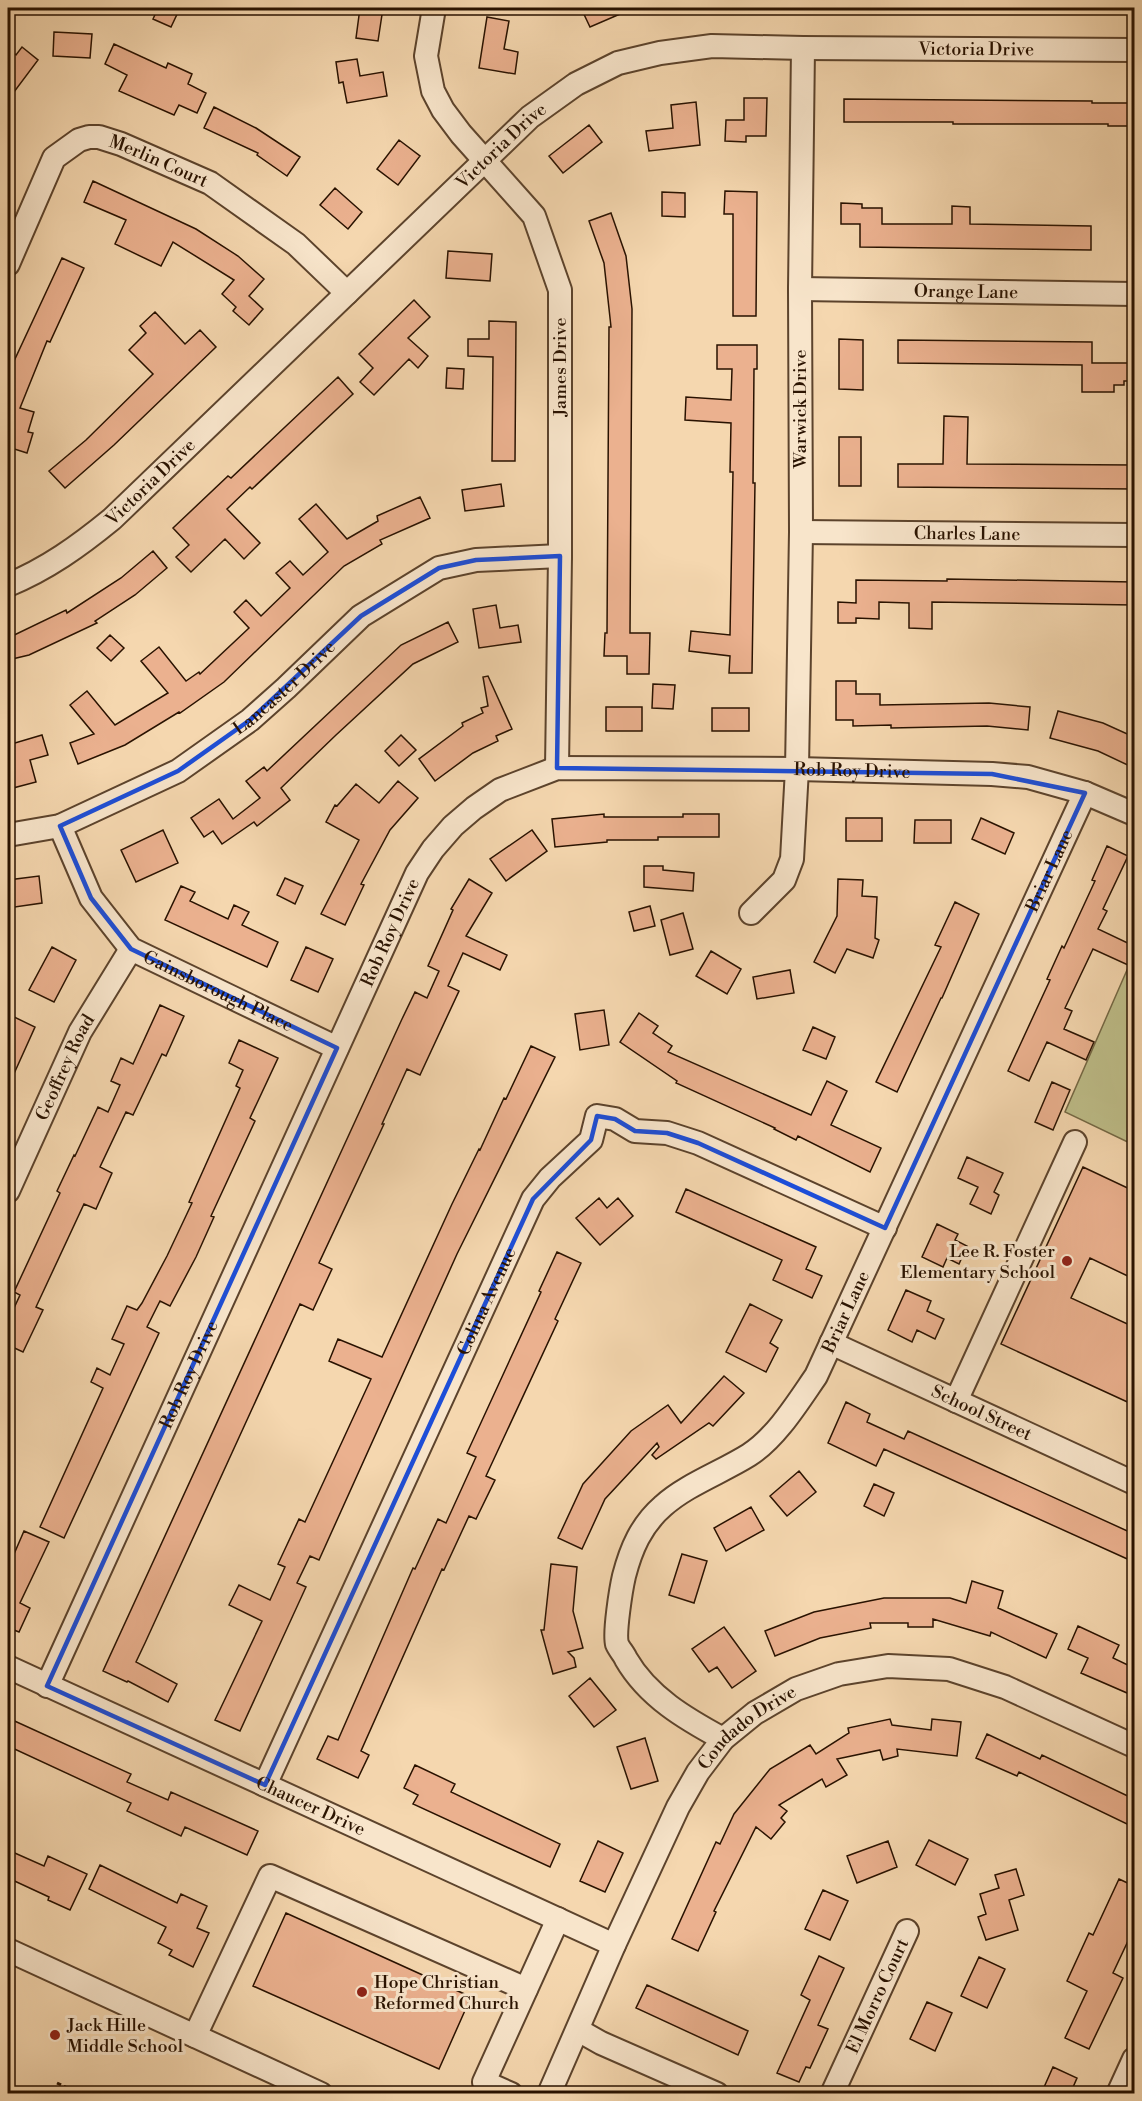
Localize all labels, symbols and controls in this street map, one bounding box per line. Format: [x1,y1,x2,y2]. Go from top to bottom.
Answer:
street label: Victoria Drive [917,37,1034,61]
street label: Victoria Drive [450,97,551,194]
street label: Merlin Court [106,129,212,192]
street label: Orange Lane [914,279,1018,304]
street label: James Drive [549,317,572,418]
street label: Warwick Drive [789,349,812,470]
street label: Victoria Drive [100,434,200,531]
street label: Charles Lane [914,522,1020,545]
street label: Lancaster Drive [228,635,340,740]
street label: Rob Roy Drive [793,757,911,783]
street label: Briar Lane [1020,826,1078,916]
street label: Rob Roy Drive [355,874,425,990]
street label: Gainsborough Place [139,945,297,1037]
street label: Geoffrey Road [30,1009,100,1124]
place label: Lee R. Foster Elementary School [900,1240,1056,1284]
street label: Colina Avenue [452,1243,521,1359]
marker: Lee R. Foster Elementary School [1060,1254,1074,1268]
street label: Briar Lane [816,1267,874,1358]
street label: Rob Roy Drive [154,1317,223,1433]
street label: School Street [928,1379,1036,1446]
street label: Condado Drive [692,1680,800,1774]
street label: Chaucer Drive [252,1771,369,1841]
street label: El Morro Court [841,1934,914,2057]
place label: Hope Christian Reformed Church [374,1971,519,2015]
marker: Hope Christian Reformed Church [355,1985,369,1999]
place label: Jack Hille Middle School [66,2014,184,2058]
marker: Jack Hille Middle School [48,2028,62,2042]

